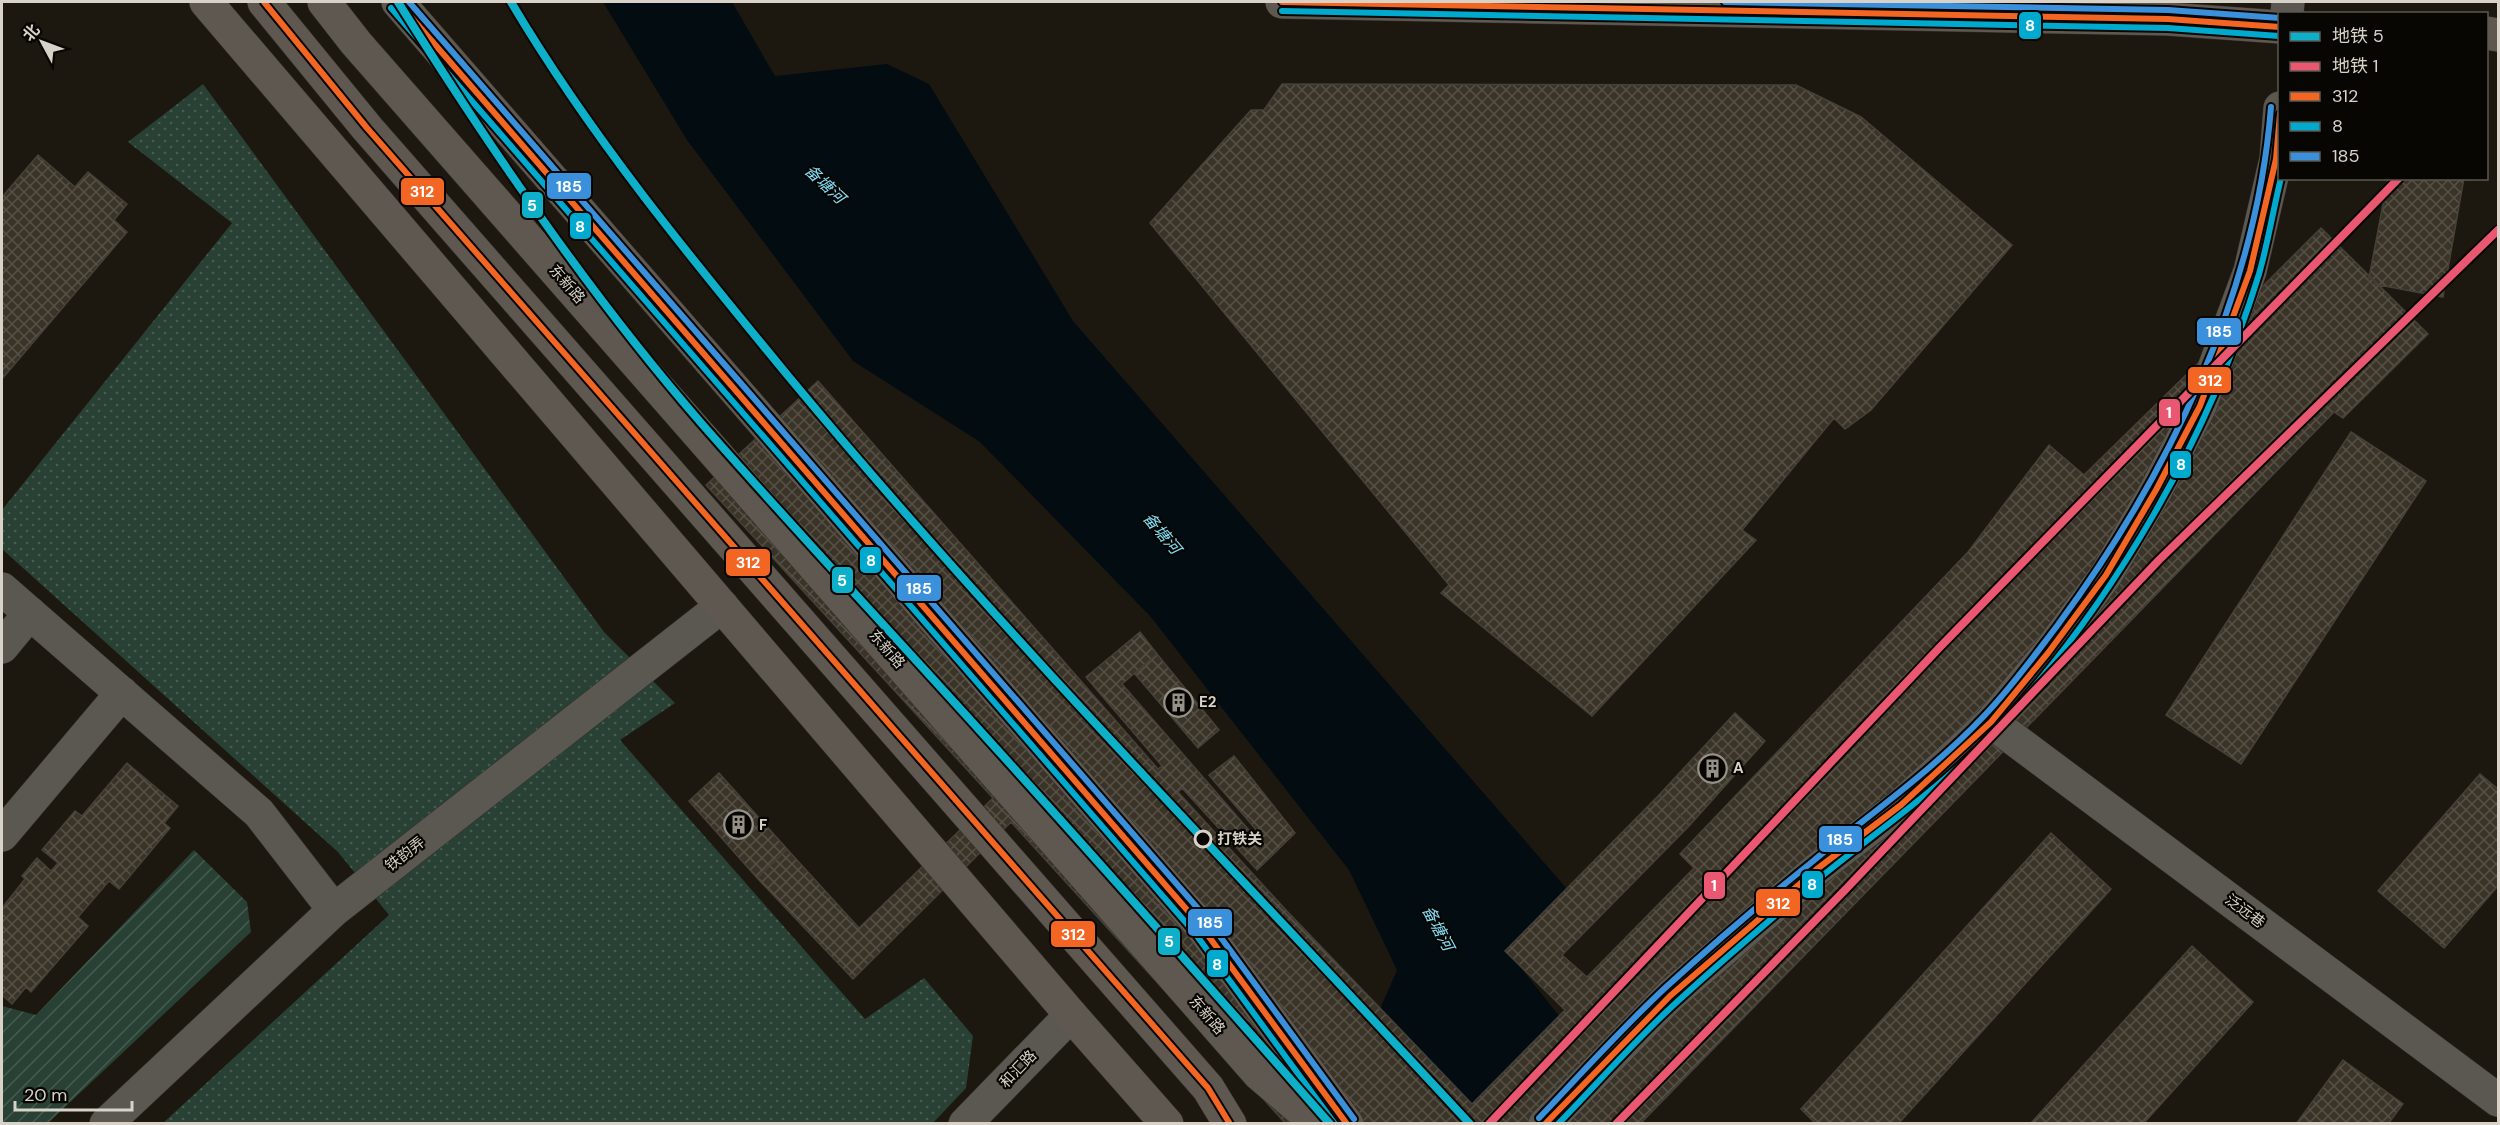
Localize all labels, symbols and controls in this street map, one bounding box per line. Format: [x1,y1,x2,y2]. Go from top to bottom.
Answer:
line badge: 8 [2018,11,2042,40]
north arrow [12,12,72,72]
legend [2278,12,2488,180]
text: 8 [2025,15,2035,36]
text: 北 [18,20,44,45]
text: 地铁 5 [2332,24,2384,48]
text: 地铁 1 [2332,54,2378,78]
text: 312 [2332,84,2358,108]
text: 8 [2332,114,2343,138]
text: 185 [2332,144,2360,168]
water label: 备塘河 [800,160,852,210]
line badge: 185 [546,172,592,200]
text: 185 [556,176,582,197]
line badge: 312 [400,177,445,206]
text: 312 [410,181,434,202]
line badge: 5 [521,191,544,219]
text: 5 [527,195,537,216]
line badge: 8 [569,212,592,240]
text: 8 [575,216,585,237]
street label: 东新路 [545,260,589,308]
line badge: 185 [2196,317,2242,346]
text: 185 [2206,321,2232,342]
line badge: 312 [2187,366,2232,394]
text: 312 [2198,370,2222,391]
line badge: 1 [2158,398,2181,427]
text: 1 [2166,402,2172,423]
line badge: 8 [2169,450,2192,479]
text: 8 [2176,454,2186,475]
water label: 备塘河 [1139,508,1187,560]
line badge: 8 [859,546,882,574]
line badge: 312 [725,548,771,577]
text: 8 [866,550,876,571]
text: 312 [736,552,760,573]
line badge: 5 [831,566,854,594]
text: 5 [837,570,847,591]
line badge: 185 [896,574,942,602]
text: 185 [906,578,932,599]
street label: 东新路 [865,625,909,673]
building icon: E2 [1162,686,1194,718]
place label: E2 [1199,692,1217,712]
building icon: A [1696,752,1728,784]
place label: A [1733,758,1744,778]
building icon: F [722,809,754,841]
place label: F [759,815,767,835]
line badge: 185 [1818,825,1863,853]
place label: 打铁关 [1217,829,1262,849]
text: 185 [1827,829,1853,850]
marker: 打铁关 [1194,830,1212,848]
street label: 铁韵弄 [381,832,429,876]
line badge: 8 [1801,870,1824,899]
line badge: 1 [1703,871,1726,900]
text: 8 [1807,874,1817,895]
text: 1 [1711,875,1717,896]
line badge: 312 [1755,888,1801,917]
street label: 泛远巷 [2221,889,2269,933]
text: 312 [1766,893,1790,914]
water label: 备塘河 [1417,902,1460,957]
line badge: 185 [1187,908,1233,937]
text: 185 [1197,912,1223,933]
line badge: 312 [1050,920,1096,948]
text: 312 [1061,924,1085,945]
line badge: 5 [1157,927,1181,956]
text: 5 [1164,931,1174,952]
line badge: 8 [1206,949,1229,978]
text: 8 [1212,954,1222,975]
street label: 东新路 [1185,991,1229,1039]
street label: 和汇路 [995,1046,1041,1092]
scale bar [15,1074,132,1112]
text: 20 m [24,1083,67,1107]

